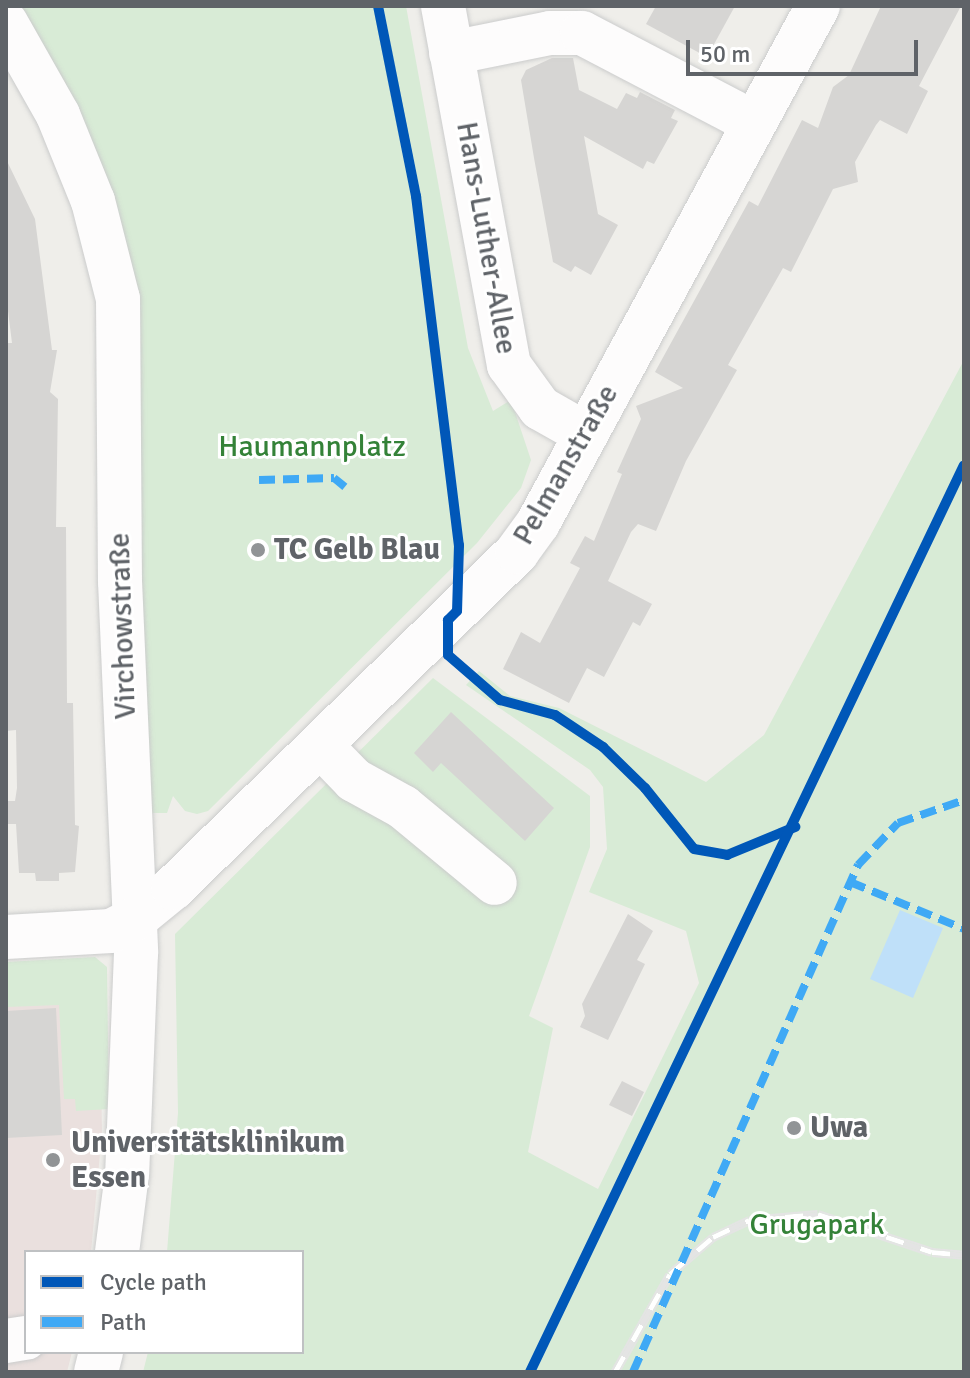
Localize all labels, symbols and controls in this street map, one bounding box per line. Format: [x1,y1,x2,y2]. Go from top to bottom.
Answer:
scale bar [690,24,922,74]
text: 50 m [700,39,750,69]
street label: Hans-Luther-Allee [448,119,524,357]
street label: Pelmanstraße [506,378,626,552]
park label: Haumannplatz [218,429,406,465]
street label: Virchowstraße [102,532,144,720]
place label: TC Gelb Blau [274,532,440,568]
marker: TC Gelb Blau [249,541,267,559]
place label: Uwa [810,1110,868,1146]
marker: Uwa [785,1119,803,1137]
place label: Universitätsklinikum Essen [71,1125,345,1196]
marker: Universitätsklinikum Essen [42,1149,64,1171]
park label: Grugapark [750,1207,884,1243]
legend [24,1250,304,1354]
text: Cycle path [100,1267,207,1297]
text: Path [100,1307,146,1337]

